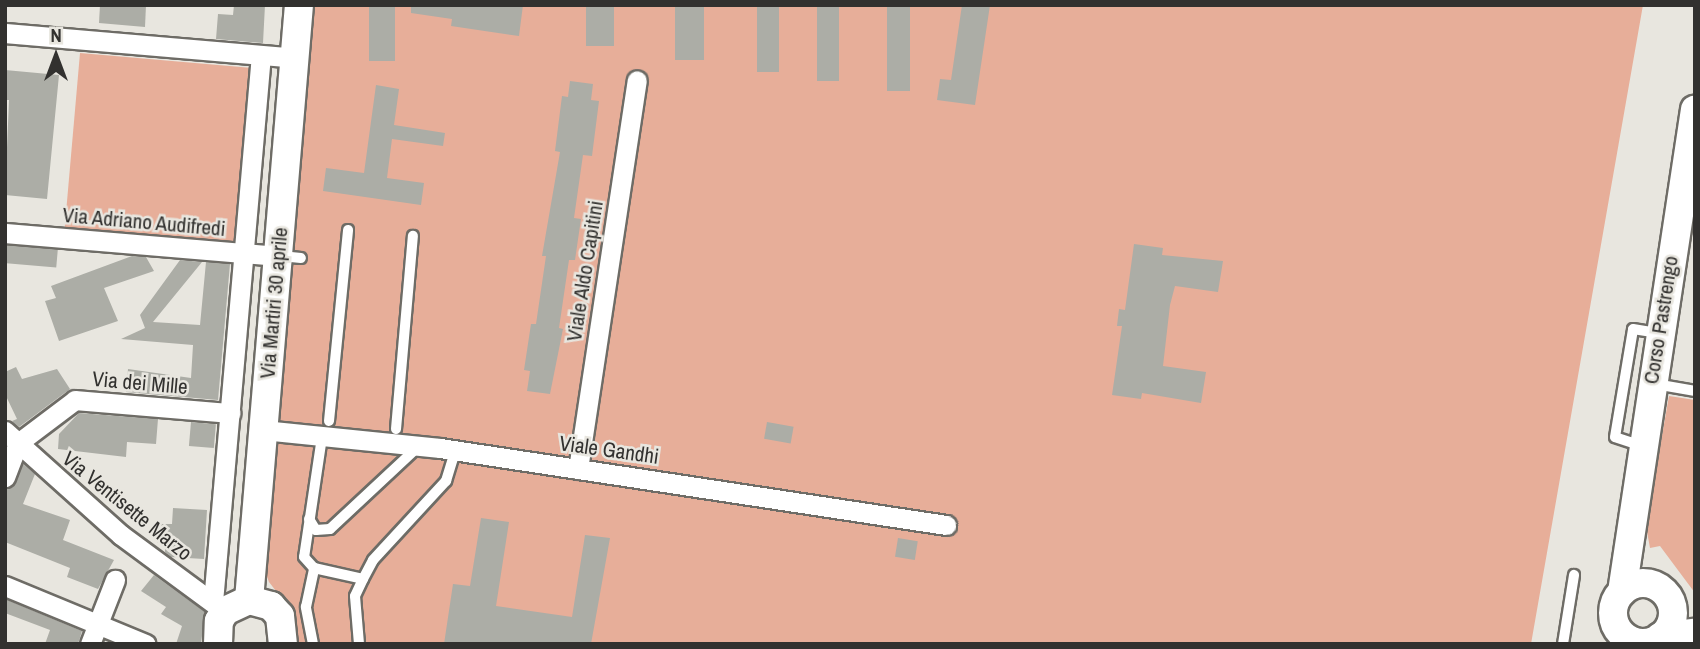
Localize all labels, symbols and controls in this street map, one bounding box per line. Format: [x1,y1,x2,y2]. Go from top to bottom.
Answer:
north arrow [21,21,91,91]
text: N [50,22,62,48]
street label: Viale Aldo Capitini [561,198,609,344]
street label: Via Adriano Audifredi [61,202,227,242]
street label: Via Martiri 30 aprile [255,226,293,380]
street label: Corso Pastrengo [1638,254,1684,386]
street label: Via dei Mille [91,366,189,400]
street label: Viale Gandhi [558,431,660,469]
street label: Via Ventisette Marzo [57,446,197,566]

